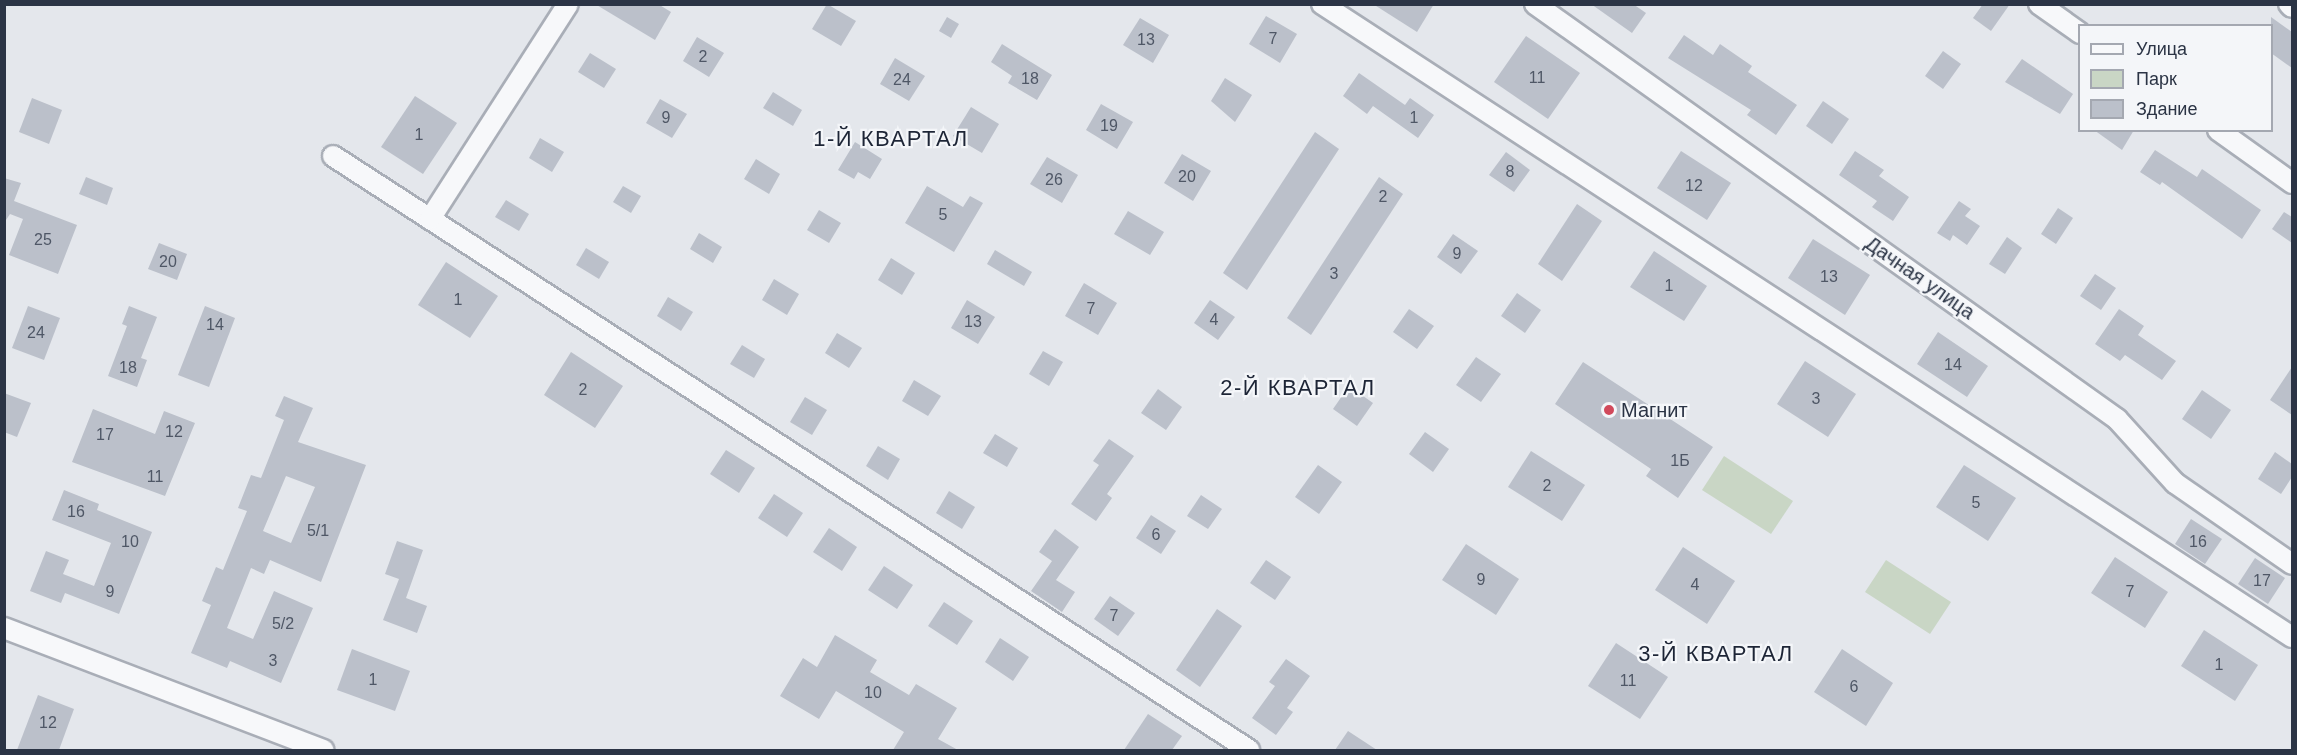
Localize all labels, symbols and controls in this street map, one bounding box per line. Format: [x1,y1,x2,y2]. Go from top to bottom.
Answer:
legend [2078,24,2273,132]
house number: 7 [1269,29,1277,49]
house number: 13 [1137,30,1155,50]
text: Улица [2136,39,2187,59]
house number: 2 [699,47,707,67]
house number: 11 [1529,68,1545,88]
house number: 18 [1021,69,1039,89]
text: Парк [2136,69,2177,89]
house number: 24 [893,70,911,90]
text: Здание [2136,99,2197,119]
house number: 9 [662,108,670,128]
house number: 1 [1410,108,1418,128]
house number: 19 [1100,116,1118,136]
house number: 1 [415,125,423,145]
district label: 1-Й КВАРТАЛ [813,126,969,152]
house number: 8 [1506,162,1514,182]
house number: 20 [1178,167,1196,187]
house number: 26 [1045,170,1063,190]
house number: 12 [1685,176,1703,196]
house number: 2 [1379,187,1387,207]
house number: 5 [939,205,947,225]
house number: 25 [34,230,52,250]
street label: Дачная улица [1861,231,1979,325]
house number: 9 [1453,244,1461,264]
house number: 20 [159,252,177,272]
house number: 3 [1330,264,1338,284]
house number: 13 [1820,267,1838,287]
house number: 1 [1665,276,1673,296]
house number: 1 [454,290,462,310]
house number: 7 [1087,299,1095,319]
house number: 4 [1210,310,1218,330]
house number: 13 [964,312,982,332]
house number: 14 [206,315,224,335]
house number: 24 [27,323,45,343]
house number: 14 [1944,355,1962,375]
house number: 18 [119,358,137,378]
district label: 2-Й КВАРТАЛ [1220,375,1376,401]
house number: 2 [579,380,587,400]
house number: 3 [1812,389,1820,409]
place label: Магнит [1621,398,1688,422]
marker: Магнит [1602,403,1616,417]
house number: 12 [165,422,183,442]
house number: 17 [96,425,114,445]
house number: 1Б [1670,451,1690,471]
house number: 11 [147,467,163,487]
house number: 2 [1543,476,1551,496]
house number: 5 [1972,493,1980,513]
house number: 16 [67,502,85,522]
house number: 5/1 [307,521,329,541]
house number: 6 [1152,525,1160,545]
house number: 10 [121,532,139,552]
house number: 16 [2189,532,2207,552]
house number: 9 [1477,570,1485,590]
house number: 17 [2253,571,2271,591]
house number: 4 [1691,575,1699,595]
house number: 9 [106,582,114,602]
house number: 7 [2126,582,2134,602]
house number: 7 [1110,606,1118,626]
house number: 5/2 [272,614,294,634]
district label: 3-Й КВАРТАЛ [1638,641,1794,667]
house number: 3 [269,651,277,671]
house number: 1 [2215,655,2223,675]
house number: 1 [369,670,377,690]
house number: 11 [1620,671,1636,691]
house number: 6 [1850,677,1858,697]
house number: 10 [864,683,882,703]
house number: 12 [39,713,57,733]

